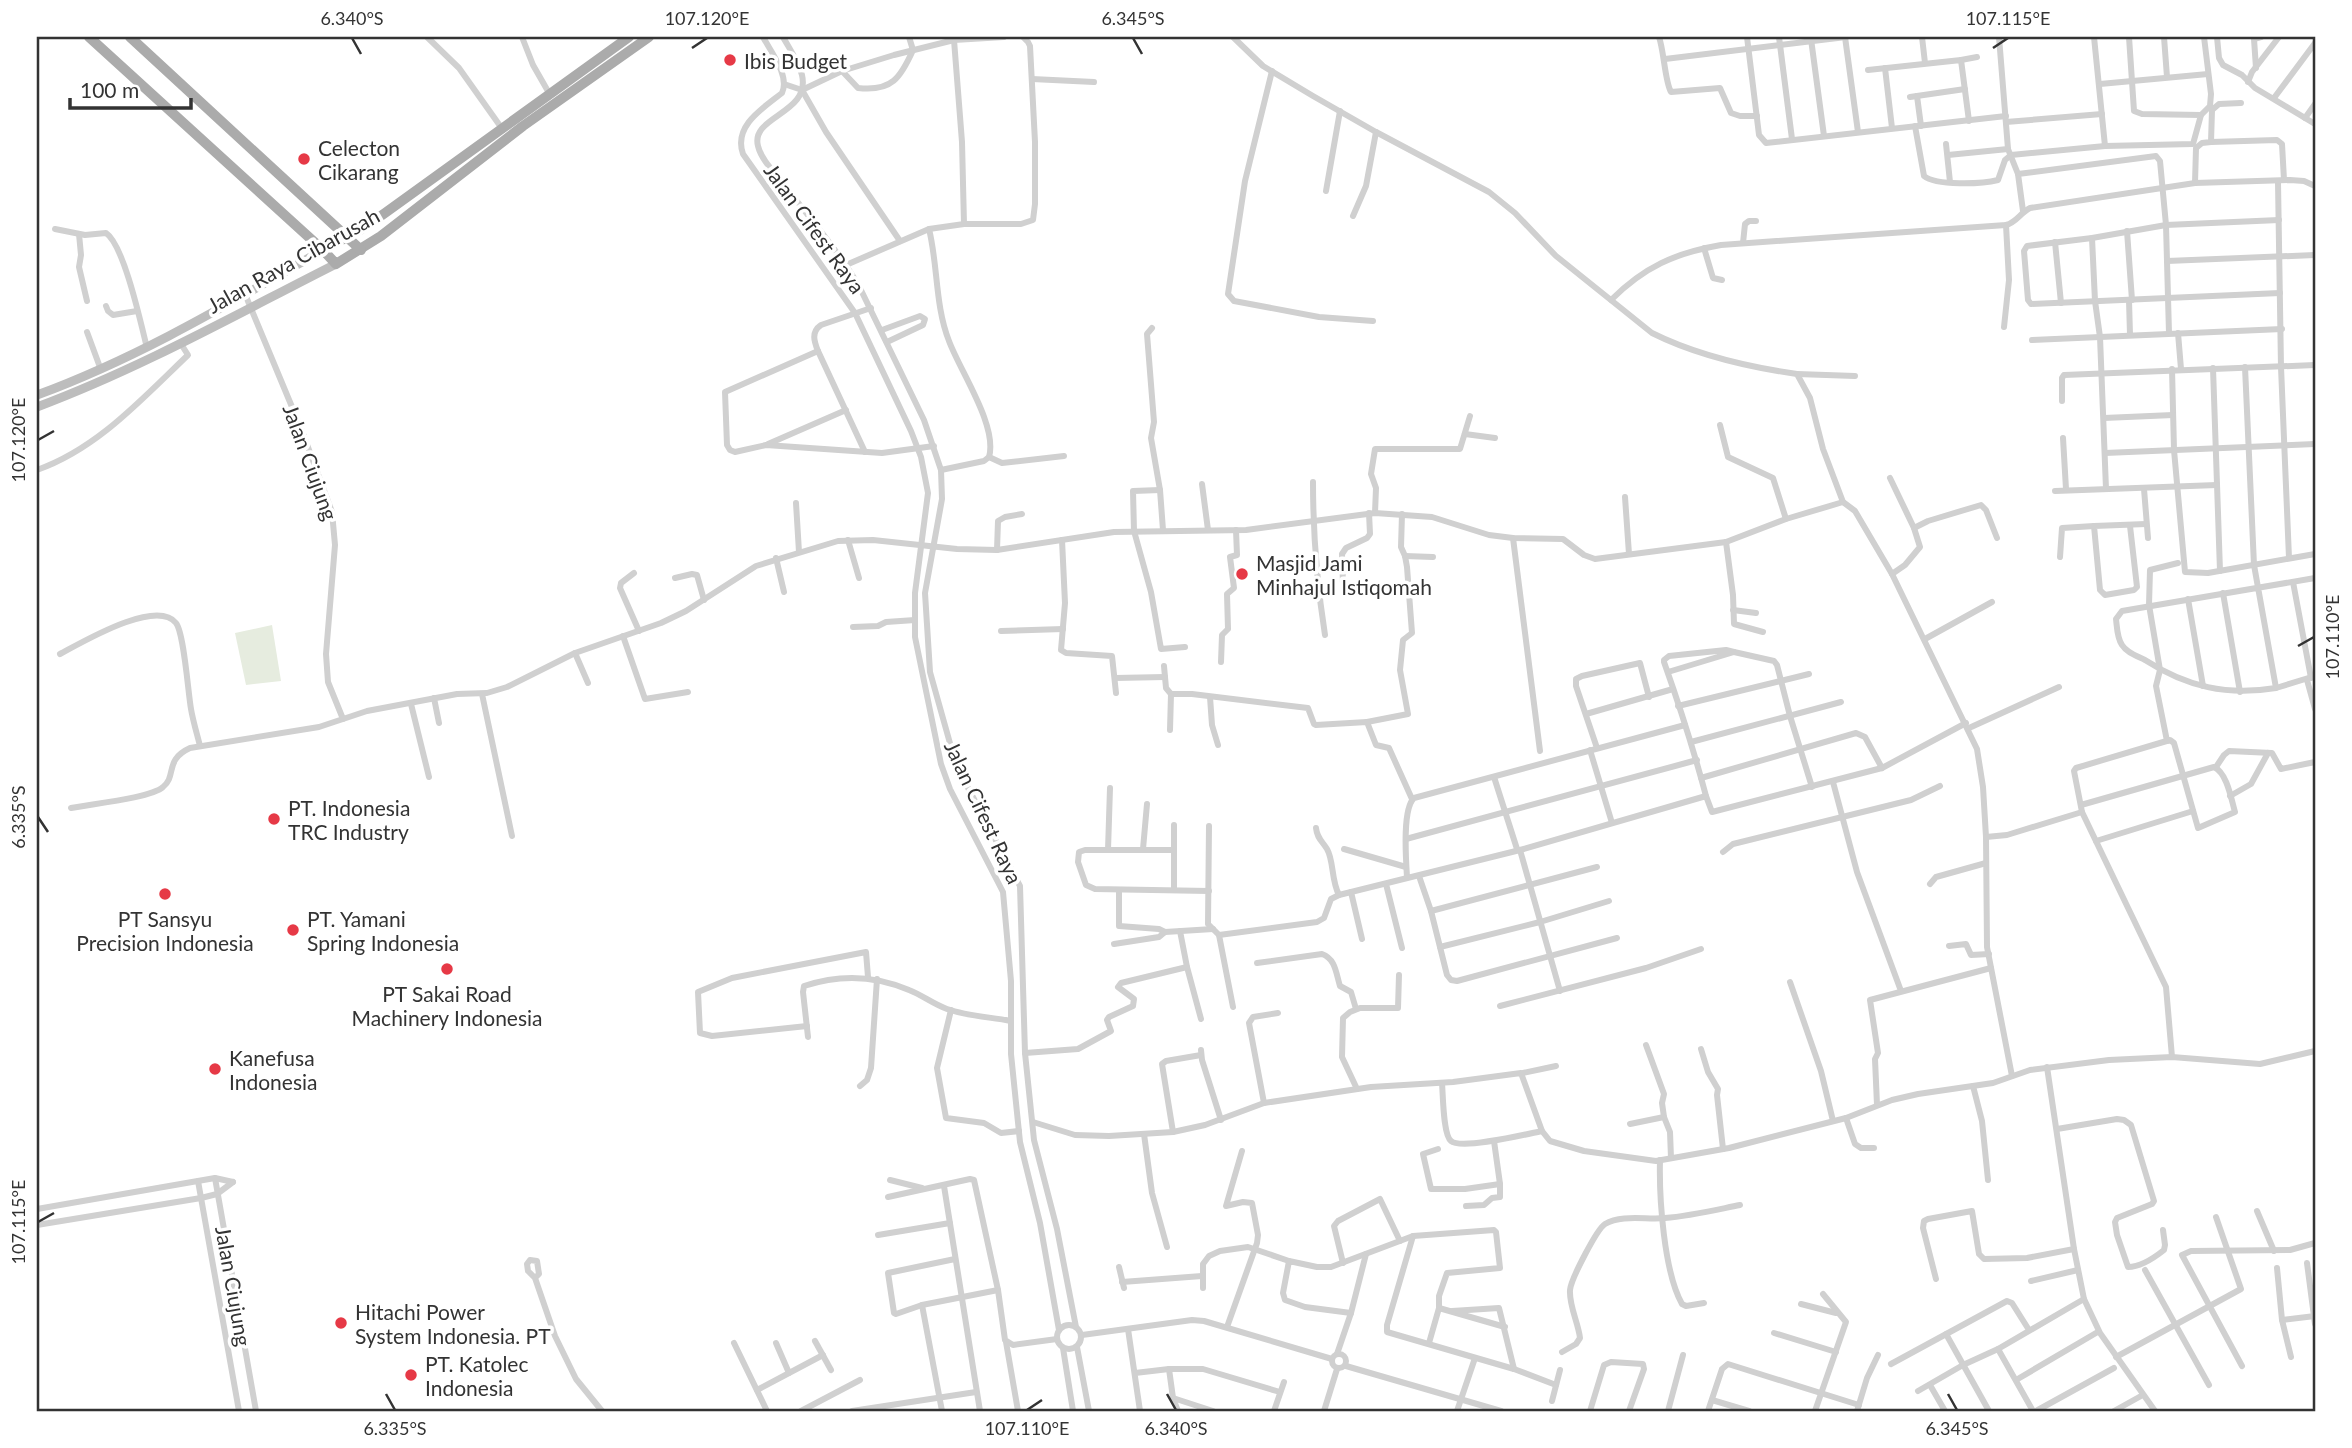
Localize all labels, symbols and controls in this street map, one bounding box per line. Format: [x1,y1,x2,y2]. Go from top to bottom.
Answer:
text: 6.340°S [320,7,384,29]
text: 107.120°E [665,7,749,29]
text: 6.345°S [1101,7,1165,29]
text: 107.115°E [1966,7,2050,29]
place label: Ibis Budget [744,48,848,73]
marker: Ibis Budget [722,52,738,68]
scale bar [70,66,191,110]
text: 100 m [80,77,139,102]
place label: Celecton Cikarang [318,135,400,184]
marker: Celecton Cikarang [296,151,312,167]
street label: Jalan Cifest Raya [759,158,871,298]
street label: Jalan Raya Cibarusah [203,202,383,318]
text: 107.120°E [7,398,29,482]
street label: Jalan Ciujung [278,401,344,523]
place label: Masjid Jami Minhajul Istiqomah [1256,550,1432,599]
marker: Masjid Jami Minhajul Istiqomah [1234,566,1250,582]
text: 107.110°E [2321,595,2343,679]
street label: Jalan Cifest Raya [940,737,1028,887]
text: 6.335°S [7,785,29,849]
place label: PT. Indonesia TRC Industry [288,795,410,844]
marker: PT. Indonesia TRC Industry [266,811,282,827]
marker: PT Sansyu Precision Indonesia [157,886,173,902]
place label: PT Sansyu Precision Indonesia [76,906,254,955]
place label: PT. Yamani Spring Indonesia [307,906,459,955]
marker: PT. Yamani Spring Indonesia [285,922,301,938]
marker: PT Sakai Road Machinery Indonesia [439,961,455,977]
place label: PT Sakai Road Machinery Indonesia [351,981,543,1030]
place label: Kanefusa Indonesia [229,1045,317,1094]
marker: Kanefusa Indonesia [207,1061,223,1077]
text: 107.115°E [7,1180,29,1264]
street label: Jalan Ciujung [211,1224,257,1348]
place label: Hitachi Power System Indonesia. PT [355,1299,551,1348]
marker: Hitachi Power System Indonesia. PT [333,1315,349,1331]
place label: PT. Katolec Indonesia [425,1351,528,1400]
marker: PT. Katolec Indonesia [403,1367,419,1383]
text: 6.335°S [363,1417,427,1439]
text: 107.110°E [985,1417,1069,1439]
text: 6.340°S [1144,1417,1208,1439]
text: 6.345°S [1925,1417,1989,1439]

